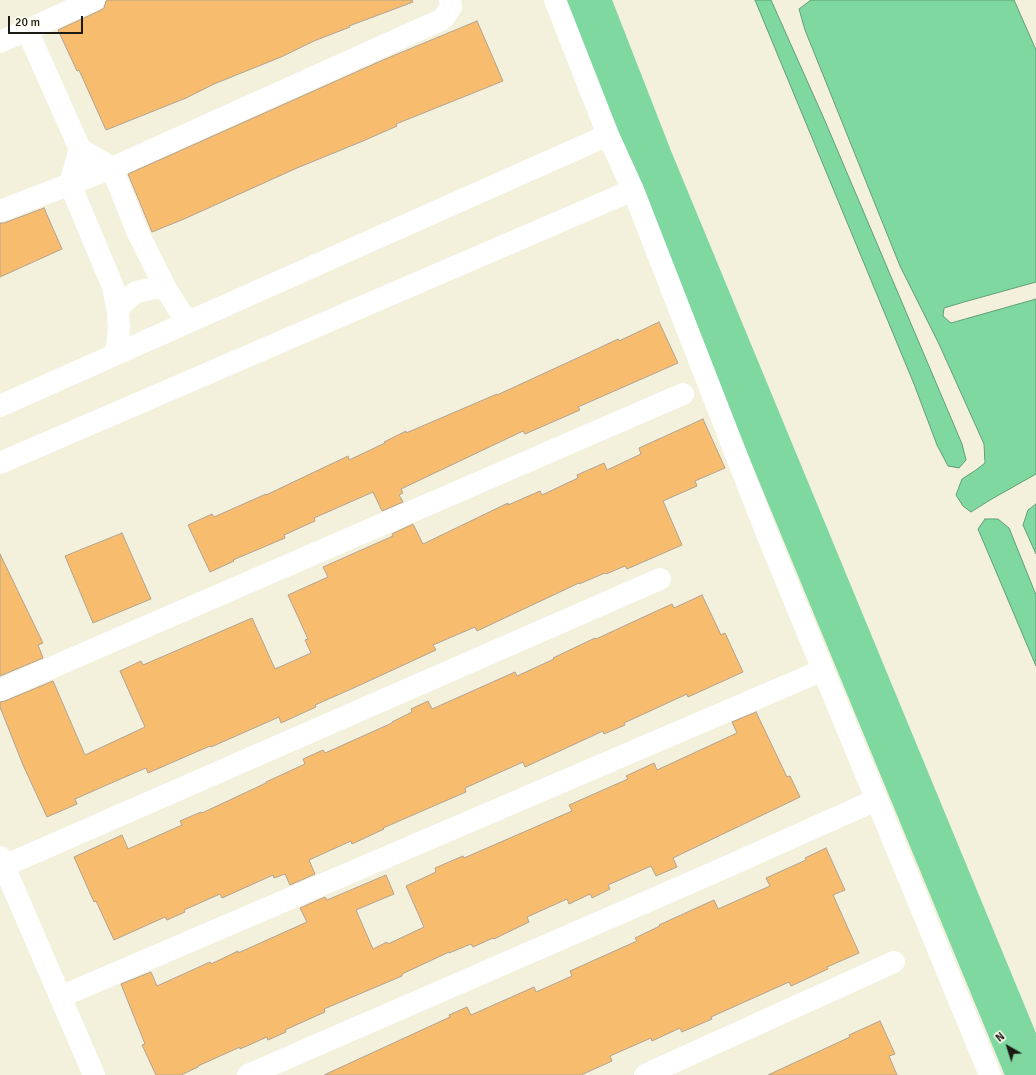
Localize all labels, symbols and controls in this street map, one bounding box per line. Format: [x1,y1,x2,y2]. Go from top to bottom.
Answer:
scale bar [10,8,85,34]
text: 20 m [15,15,40,30]
north arrow [988,1027,1028,1067]
text: N [993,1030,1007,1045]

